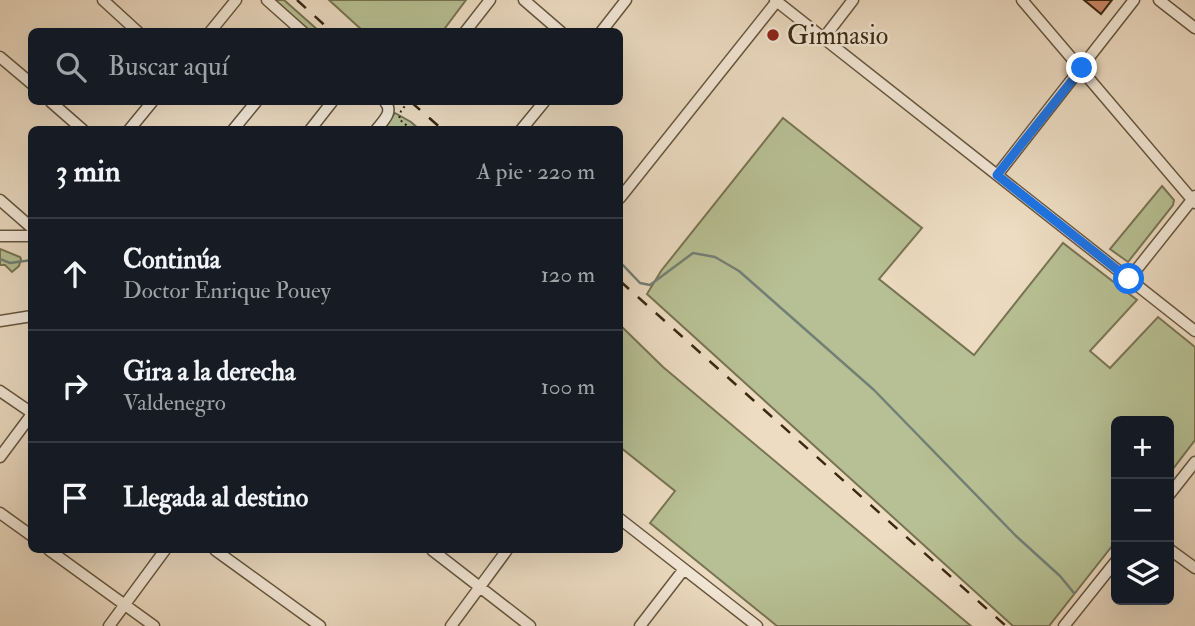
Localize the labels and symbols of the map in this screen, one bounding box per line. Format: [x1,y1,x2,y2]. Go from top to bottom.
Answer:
place label: Gimnasio [787,20,888,52]
marker: Gimnasio [765,27,781,43]
route end [1066,52,1097,83]
route start [1113,263,1144,294]

